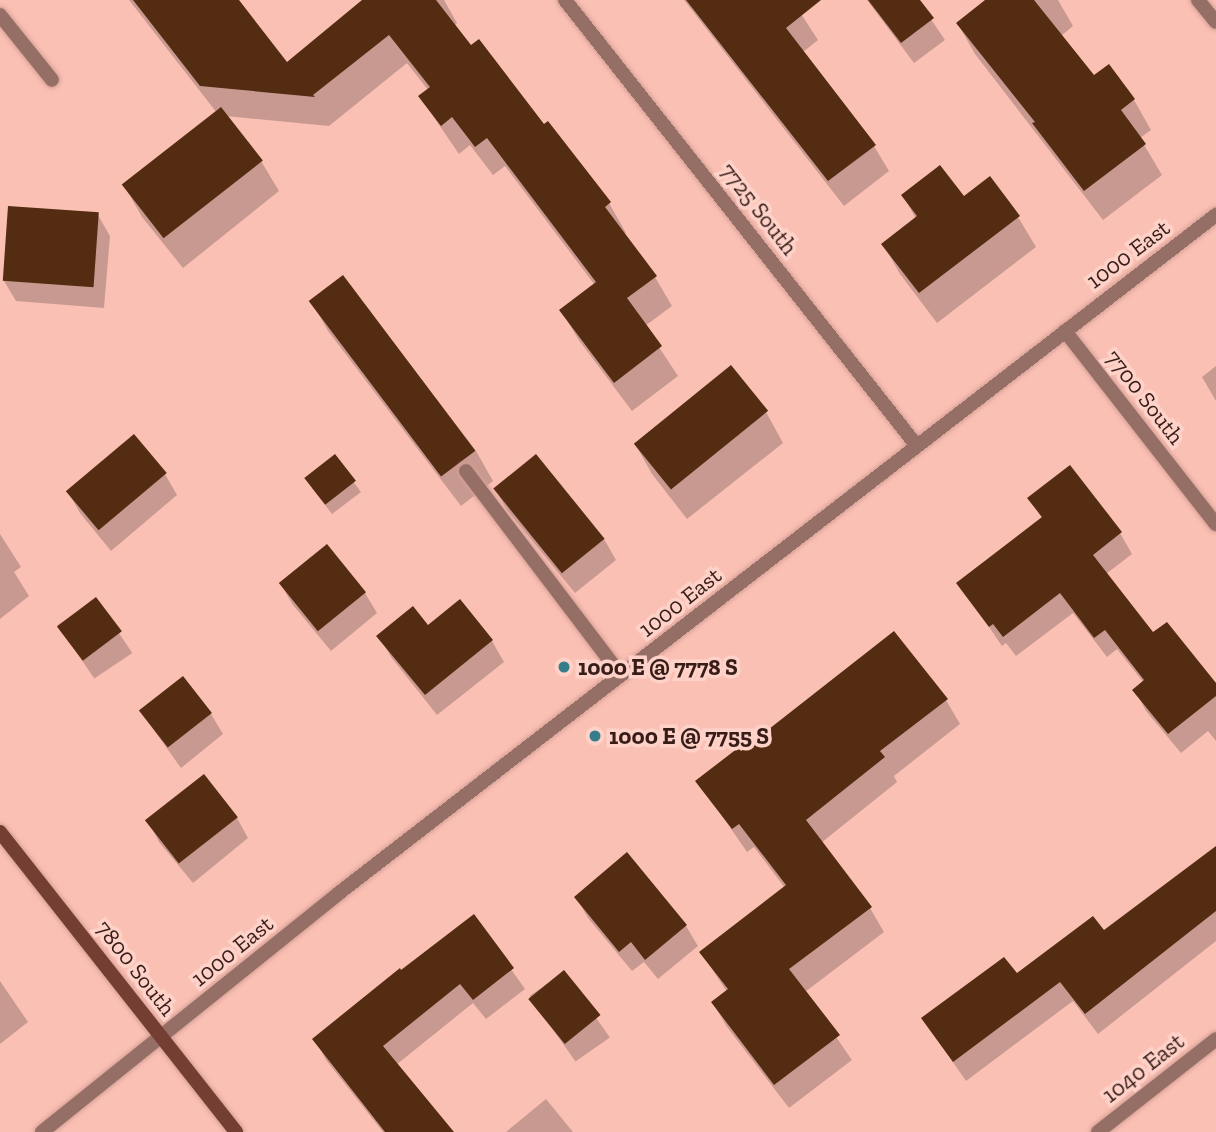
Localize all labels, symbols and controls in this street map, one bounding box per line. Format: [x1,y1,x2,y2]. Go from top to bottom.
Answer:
street label: 7725 South [715,158,803,260]
street label: 1000 East [1081,214,1175,294]
street label: 7700 South [1100,344,1190,450]
street label: 1000 East [633,561,727,643]
place label: 1000 E @ 7778 S [578,653,738,681]
marker: 1000 E @ 7778 S [556,659,572,675]
place label: 1000 E @ 7755 S [609,722,769,750]
marker: 1000 E @ 7755 S [587,728,603,744]
street label: 1000 East [186,910,278,992]
street label: 7800 South [90,915,182,1021]
street label: 1040 East [1097,1028,1189,1108]

